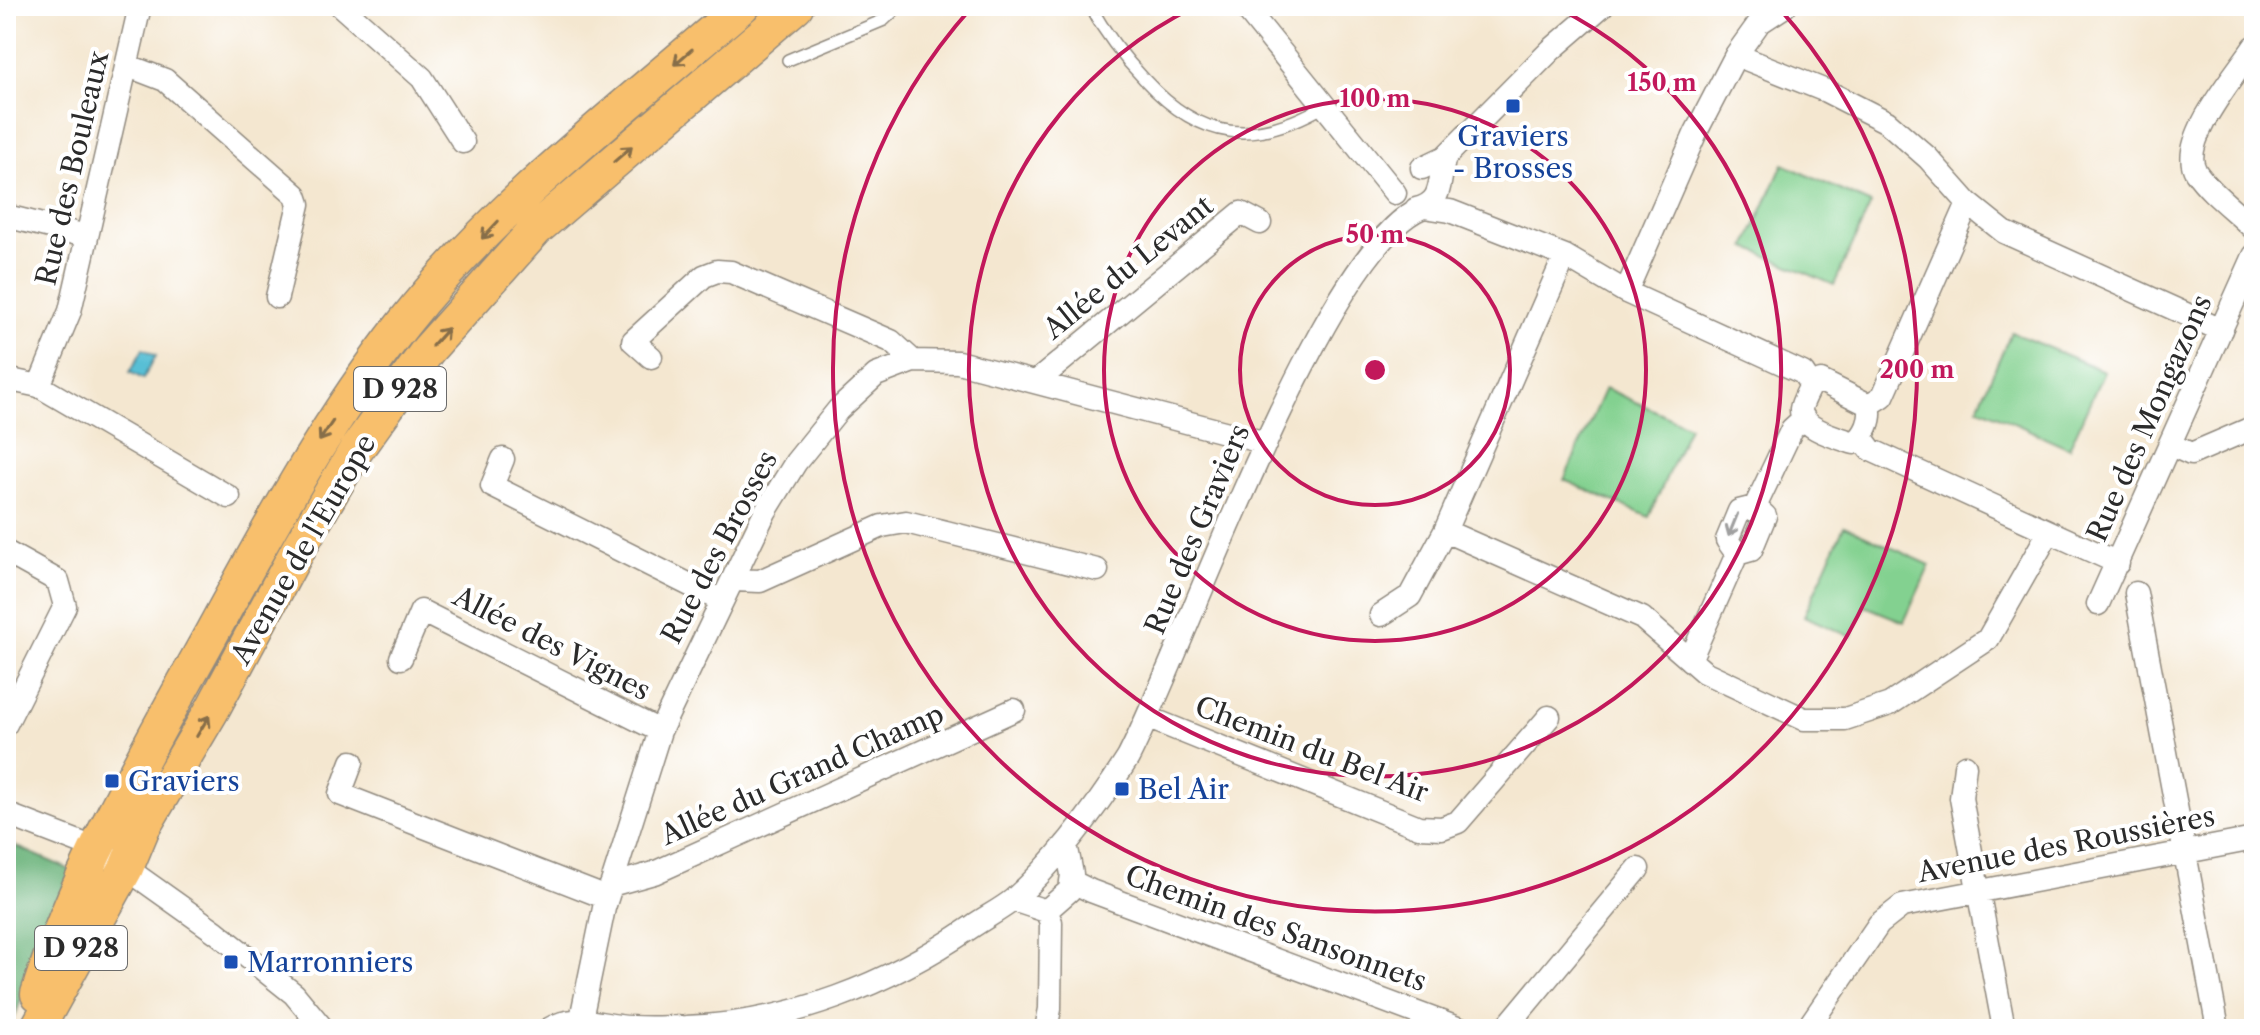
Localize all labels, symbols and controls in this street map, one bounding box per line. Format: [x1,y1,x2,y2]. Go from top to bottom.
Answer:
street label: Rue des Bouleaux [28,47,116,289]
one-way arrow [674,48,694,66]
text: 150 m [1627,68,1697,97]
text: 100 m [1339,84,1411,113]
marker: Graviers - Brosses [1504,97,1522,115]
place label: Graviers - Brosses [1453,119,1573,185]
one-way arrow [613,145,633,163]
street label: Allée du Levant [1036,188,1220,346]
one-way arrow [480,220,499,240]
text: 50 m [1346,220,1404,249]
street label: Rue des Mongazons [2079,289,2219,547]
one-way arrow [430,328,448,348]
text: 200 m [1880,355,1954,384]
centre of rings [1361,356,1389,384]
road number: D 928 [354,367,446,411]
street label: Rue des Graviers [1137,419,1257,639]
one-way arrow [317,420,334,442]
street label: Avenue de l'Europe [223,428,383,671]
street label: Rue des Brosses [654,445,784,649]
one-way arrow [1724,512,1739,537]
street label: Allée des Vignes [447,578,656,707]
street label: Chemin du Bel Air [1191,689,1434,809]
street label: Allée du Grand Champ [654,696,949,852]
one-way arrow [196,714,211,738]
place label: Graviers [128,764,240,798]
marker: Graviers [103,772,121,790]
place label: Bel Air [1138,772,1229,806]
marker: Bel Air [1113,780,1131,798]
street label: Avenue des Roussières [1914,799,2217,890]
street label: Chemin des Sansonnets [1121,858,1431,998]
road number: D 928 [35,926,127,970]
place label: Marronniers [247,945,413,979]
marker: Marronniers [222,953,240,971]

